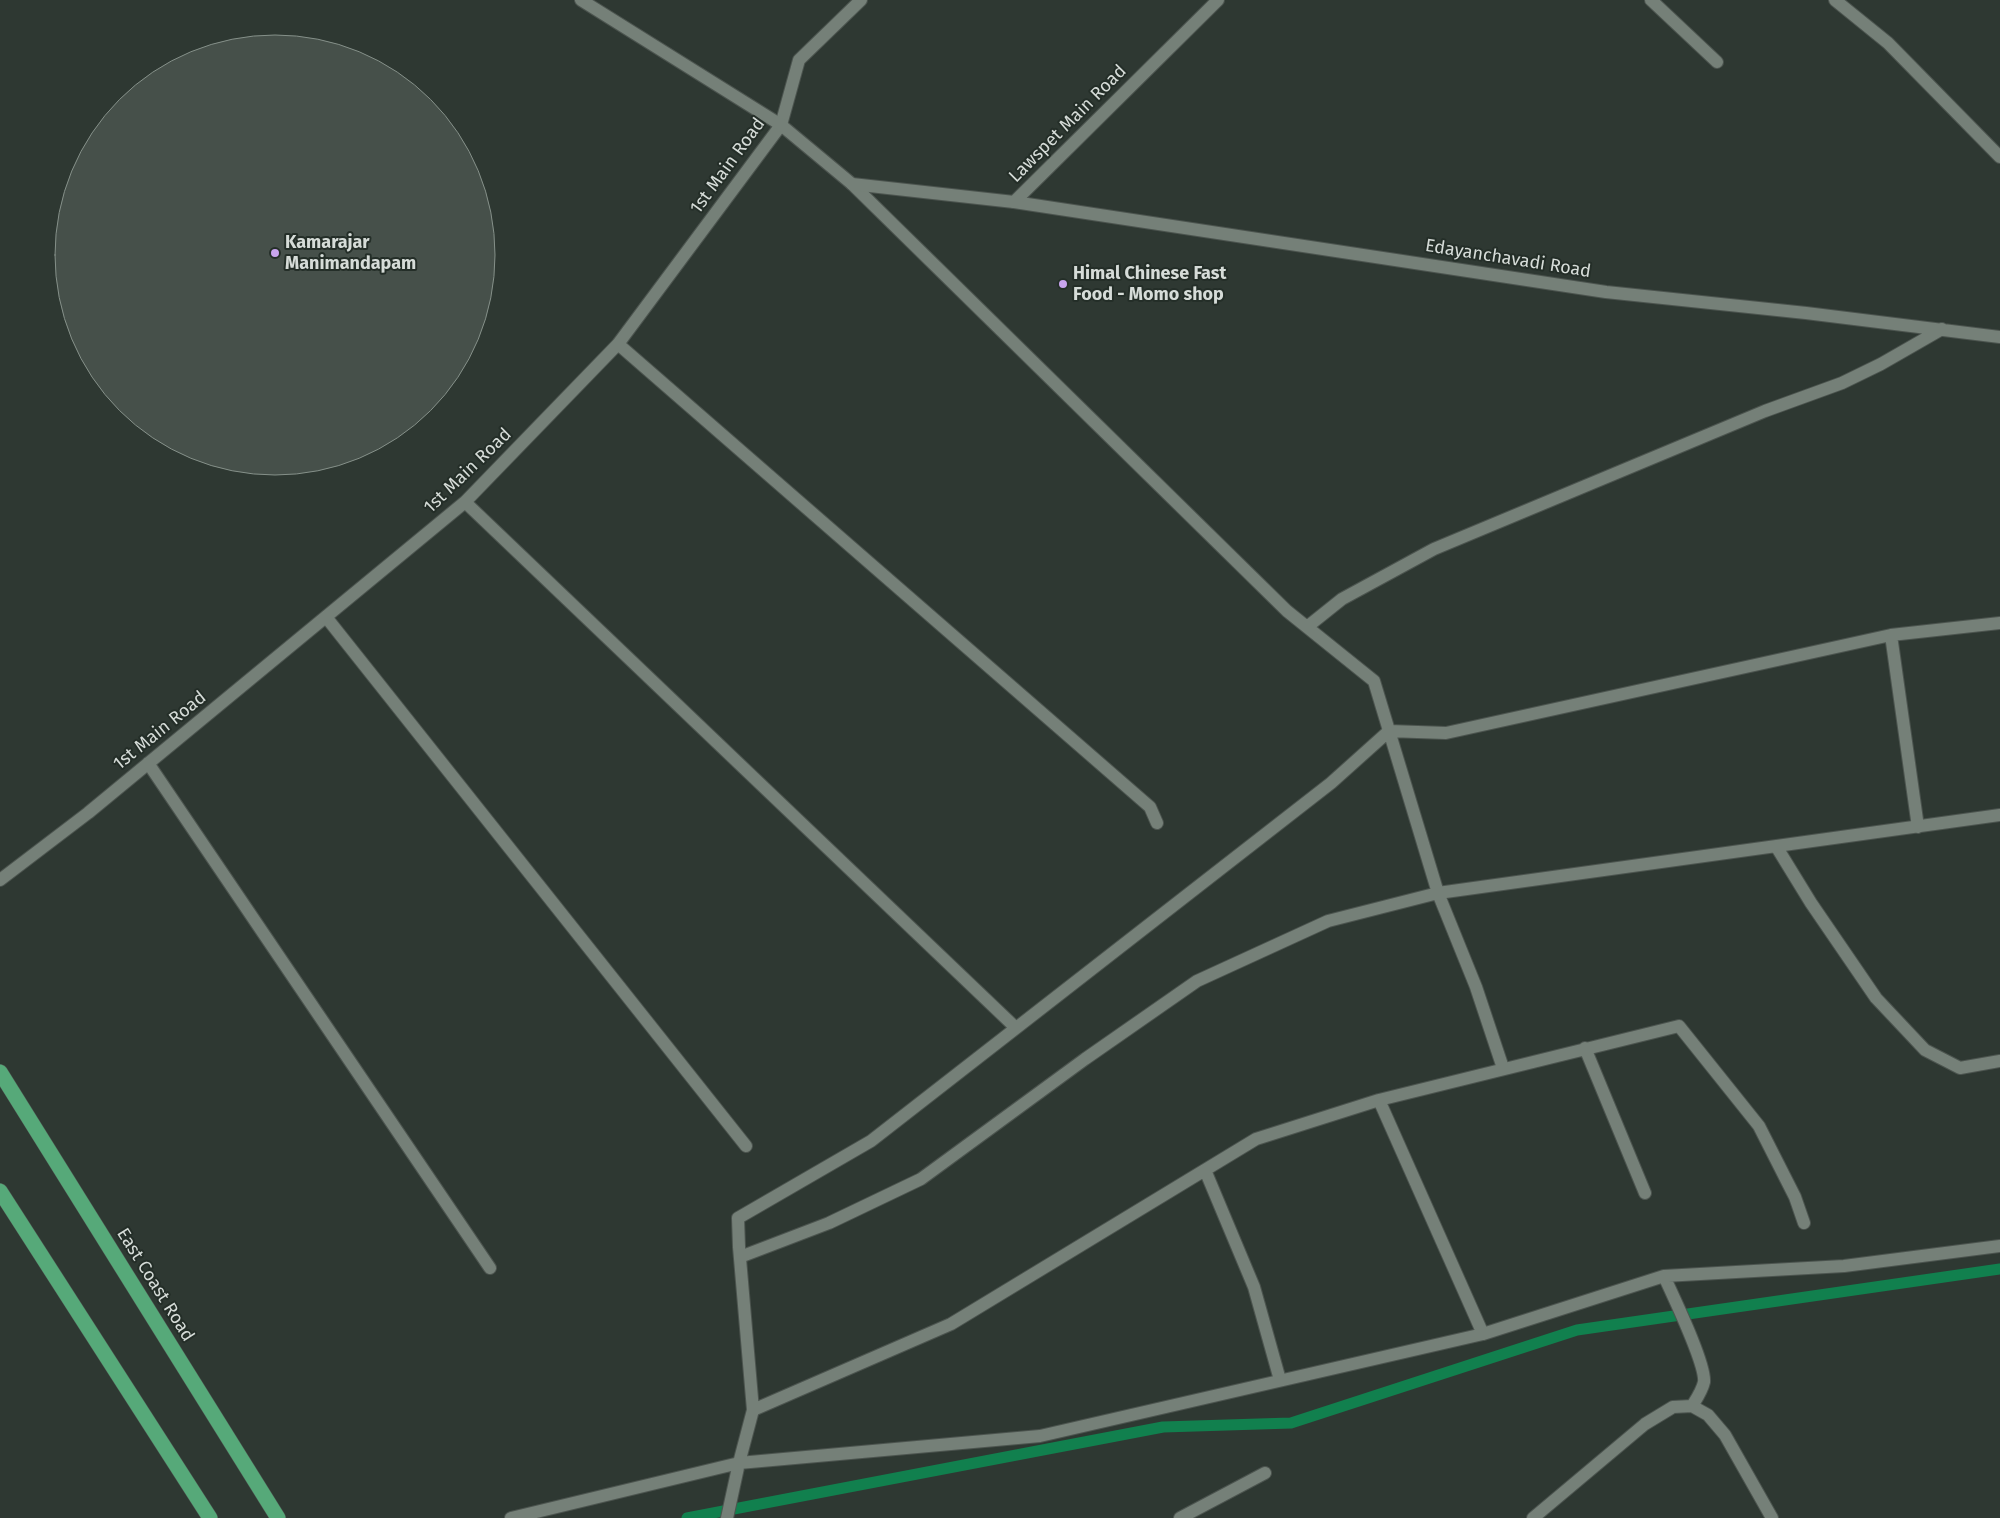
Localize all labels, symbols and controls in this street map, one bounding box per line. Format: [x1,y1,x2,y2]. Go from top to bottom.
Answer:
street label: Lawspet Main Road [1005,61,1131,187]
street label: 1st Main Road [686,114,770,218]
place label: Kamarajar Manimandapam [285,232,416,274]
street label: Edayanchavadi Road [1424,235,1592,283]
marker: Kamarajar Manimandapam [269,247,281,259]
place label: Himal Chinese Fast Food - Momo shop [1073,263,1226,306]
marker: Himal Chinese Fast Food - Momo shop [1057,278,1069,290]
street label: 1st Main Road [420,424,516,518]
street label: 1st Main Road [109,687,211,775]
street label: East Coast Road [112,1224,198,1346]

